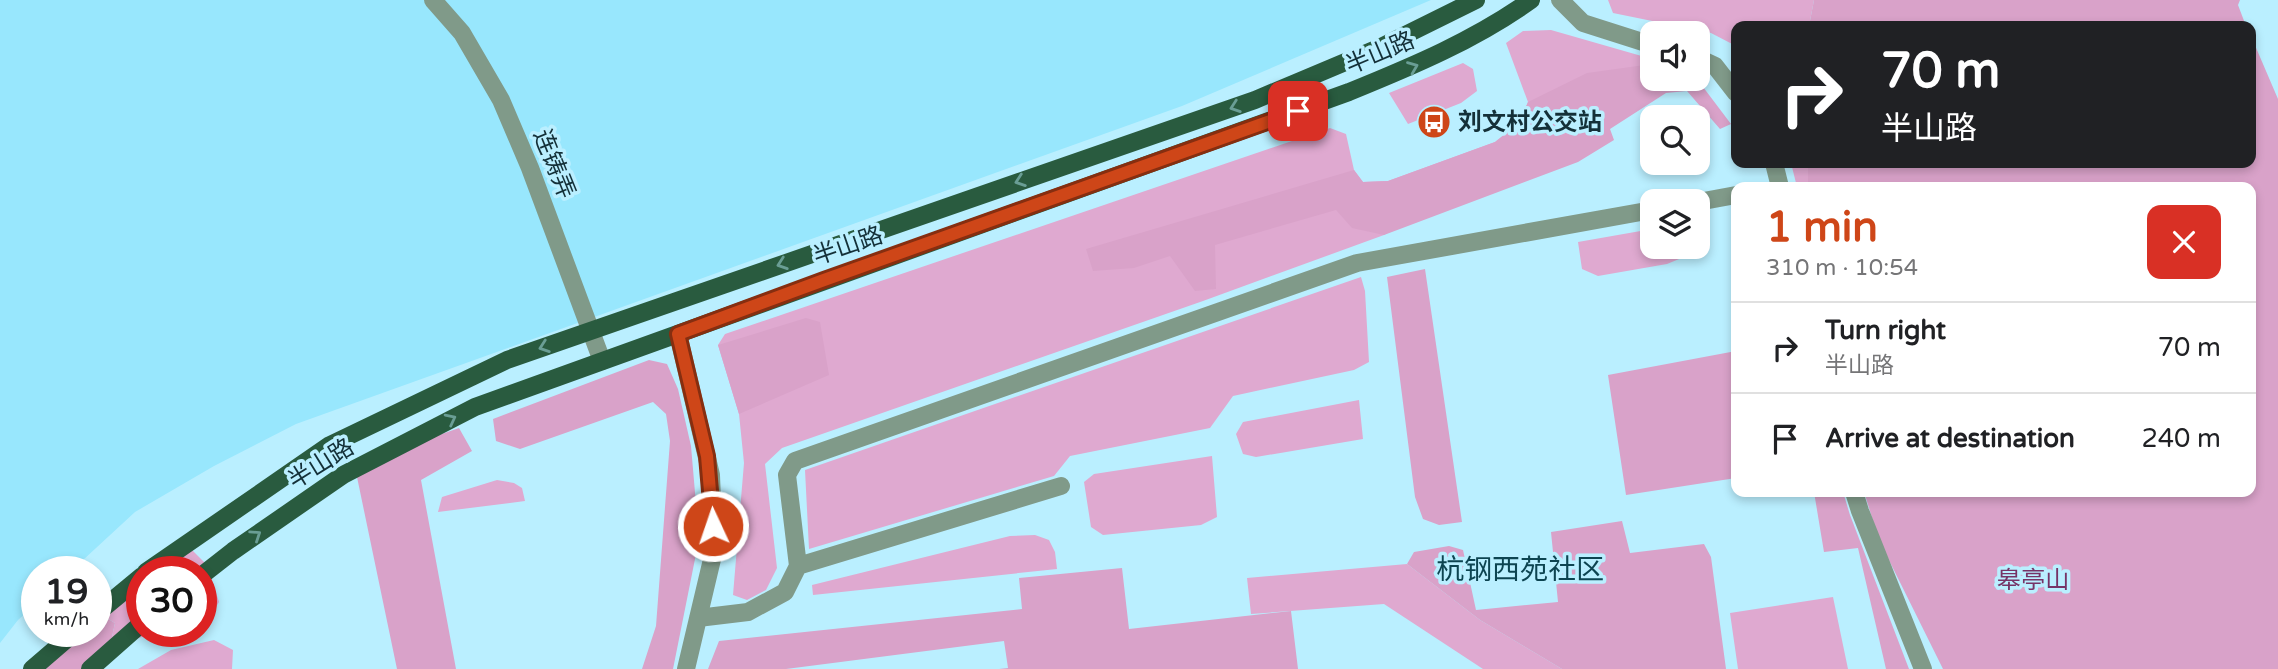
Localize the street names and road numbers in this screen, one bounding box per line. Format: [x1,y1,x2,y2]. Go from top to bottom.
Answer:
street label: 半山路 [1341,26,1419,80]
street label: 连铸弄 [527,125,581,203]
street label: 半山路 [809,221,887,271]
street label: 半山路 [283,433,359,495]

